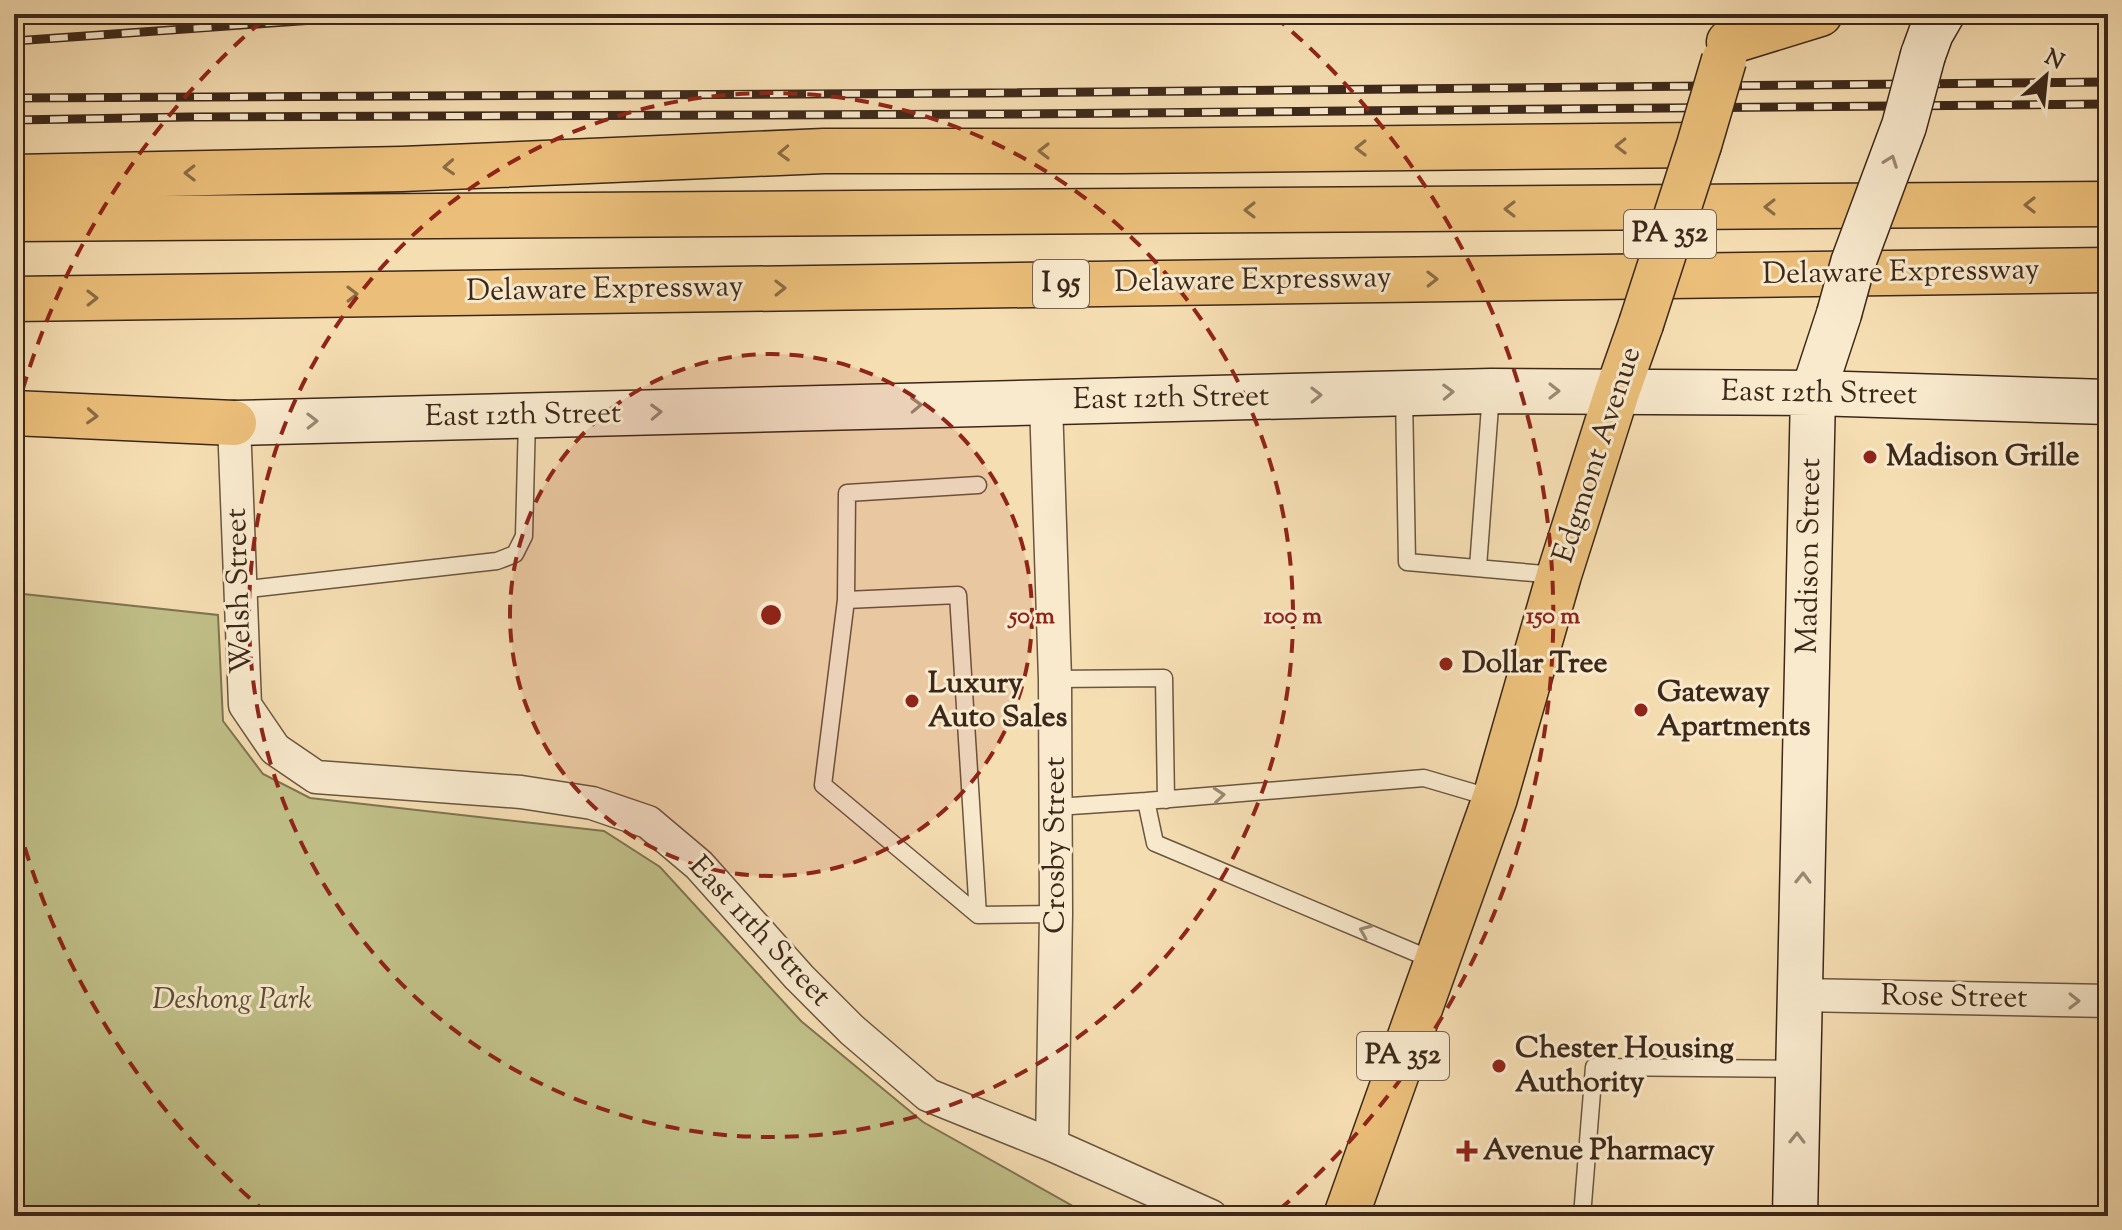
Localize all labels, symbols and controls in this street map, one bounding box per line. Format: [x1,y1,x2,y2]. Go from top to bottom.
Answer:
north arrow [2006,36,2086,116]
text: N [2039,43,2069,79]
one-way arrow [1614,137,1627,154]
one-way arrow [1354,139,1367,157]
one-way arrow [1037,142,1050,160]
one-way arrow [777,144,790,161]
one-way arrow [1881,155,1898,169]
one-way arrow [442,159,455,176]
one-way arrow [183,165,196,182]
one-way arrow [2023,196,2036,214]
one-way arrow [1763,198,1776,216]
one-way arrow [1503,200,1516,218]
one-way arrow [1243,202,1256,219]
road number: PA 352 [1624,210,1716,258]
street label: Delaware Expressway [1762,249,2040,297]
street label: Delaware Expressway [1114,257,1392,305]
road number: I 95 [1033,260,1089,308]
street label: Delaware Expressway [466,266,744,314]
one-way arrow [1426,270,1439,287]
one-way arrow [774,279,787,297]
one-way arrow [346,285,359,303]
one-way arrow [86,289,99,306]
street label: Edgmont Avenue [1543,342,1653,568]
street label: East 12th Street [1721,371,1917,417]
street label: East 12th Street [1073,376,1269,422]
one-way arrow [1548,382,1561,400]
one-way arrow [1442,384,1455,401]
one-way arrow [1310,387,1323,404]
street label: East 12th Street [425,393,621,439]
one-way arrow [910,397,923,414]
one-way arrow [650,404,663,421]
one-way arrow [86,408,99,425]
one-way arrow [306,412,319,430]
place label: Madison Grille [1886,436,2080,479]
marker: Madison Grille [1861,448,1879,466]
street label: Madison Street [1787,458,1833,654]
street label: Welsh Street [216,507,264,675]
text: 50 m [1007,600,1055,634]
text: 100 m [1264,600,1322,634]
text: 150 m [1526,600,1580,634]
centre of rings [757,601,785,629]
place label: Dollar Tree [1462,643,1607,686]
marker: Dollar Tree [1437,655,1455,673]
place label: Luxury Auto Sales [928,663,1067,740]
place label: Gateway Apartments [1657,672,1811,749]
marker: Luxury Auto Sales [903,692,921,710]
marker: Gateway Apartments [1632,701,1650,719]
street label: Crosby Street [1035,756,1078,934]
one-way arrow [1213,787,1226,804]
street label: East 11th Street [678,847,840,1017]
one-way arrow [1794,871,1811,884]
one-way arrow [1359,924,1373,941]
street label: Rose Street [1880,975,2028,1021]
park label: Deshong Park [152,979,312,1022]
one-way arrow [2068,992,2081,1009]
place label: Chester Housing Authority [1515,1028,1734,1105]
road number: PA 352 [1357,1032,1449,1080]
marker: Chester Housing Authority [1490,1057,1508,1075]
place label: Avenue Pharmacy [1483,1130,1715,1173]
one-way arrow [1788,1131,1806,1144]
marker: Avenue Pharmacy [1458,1142,1476,1160]

